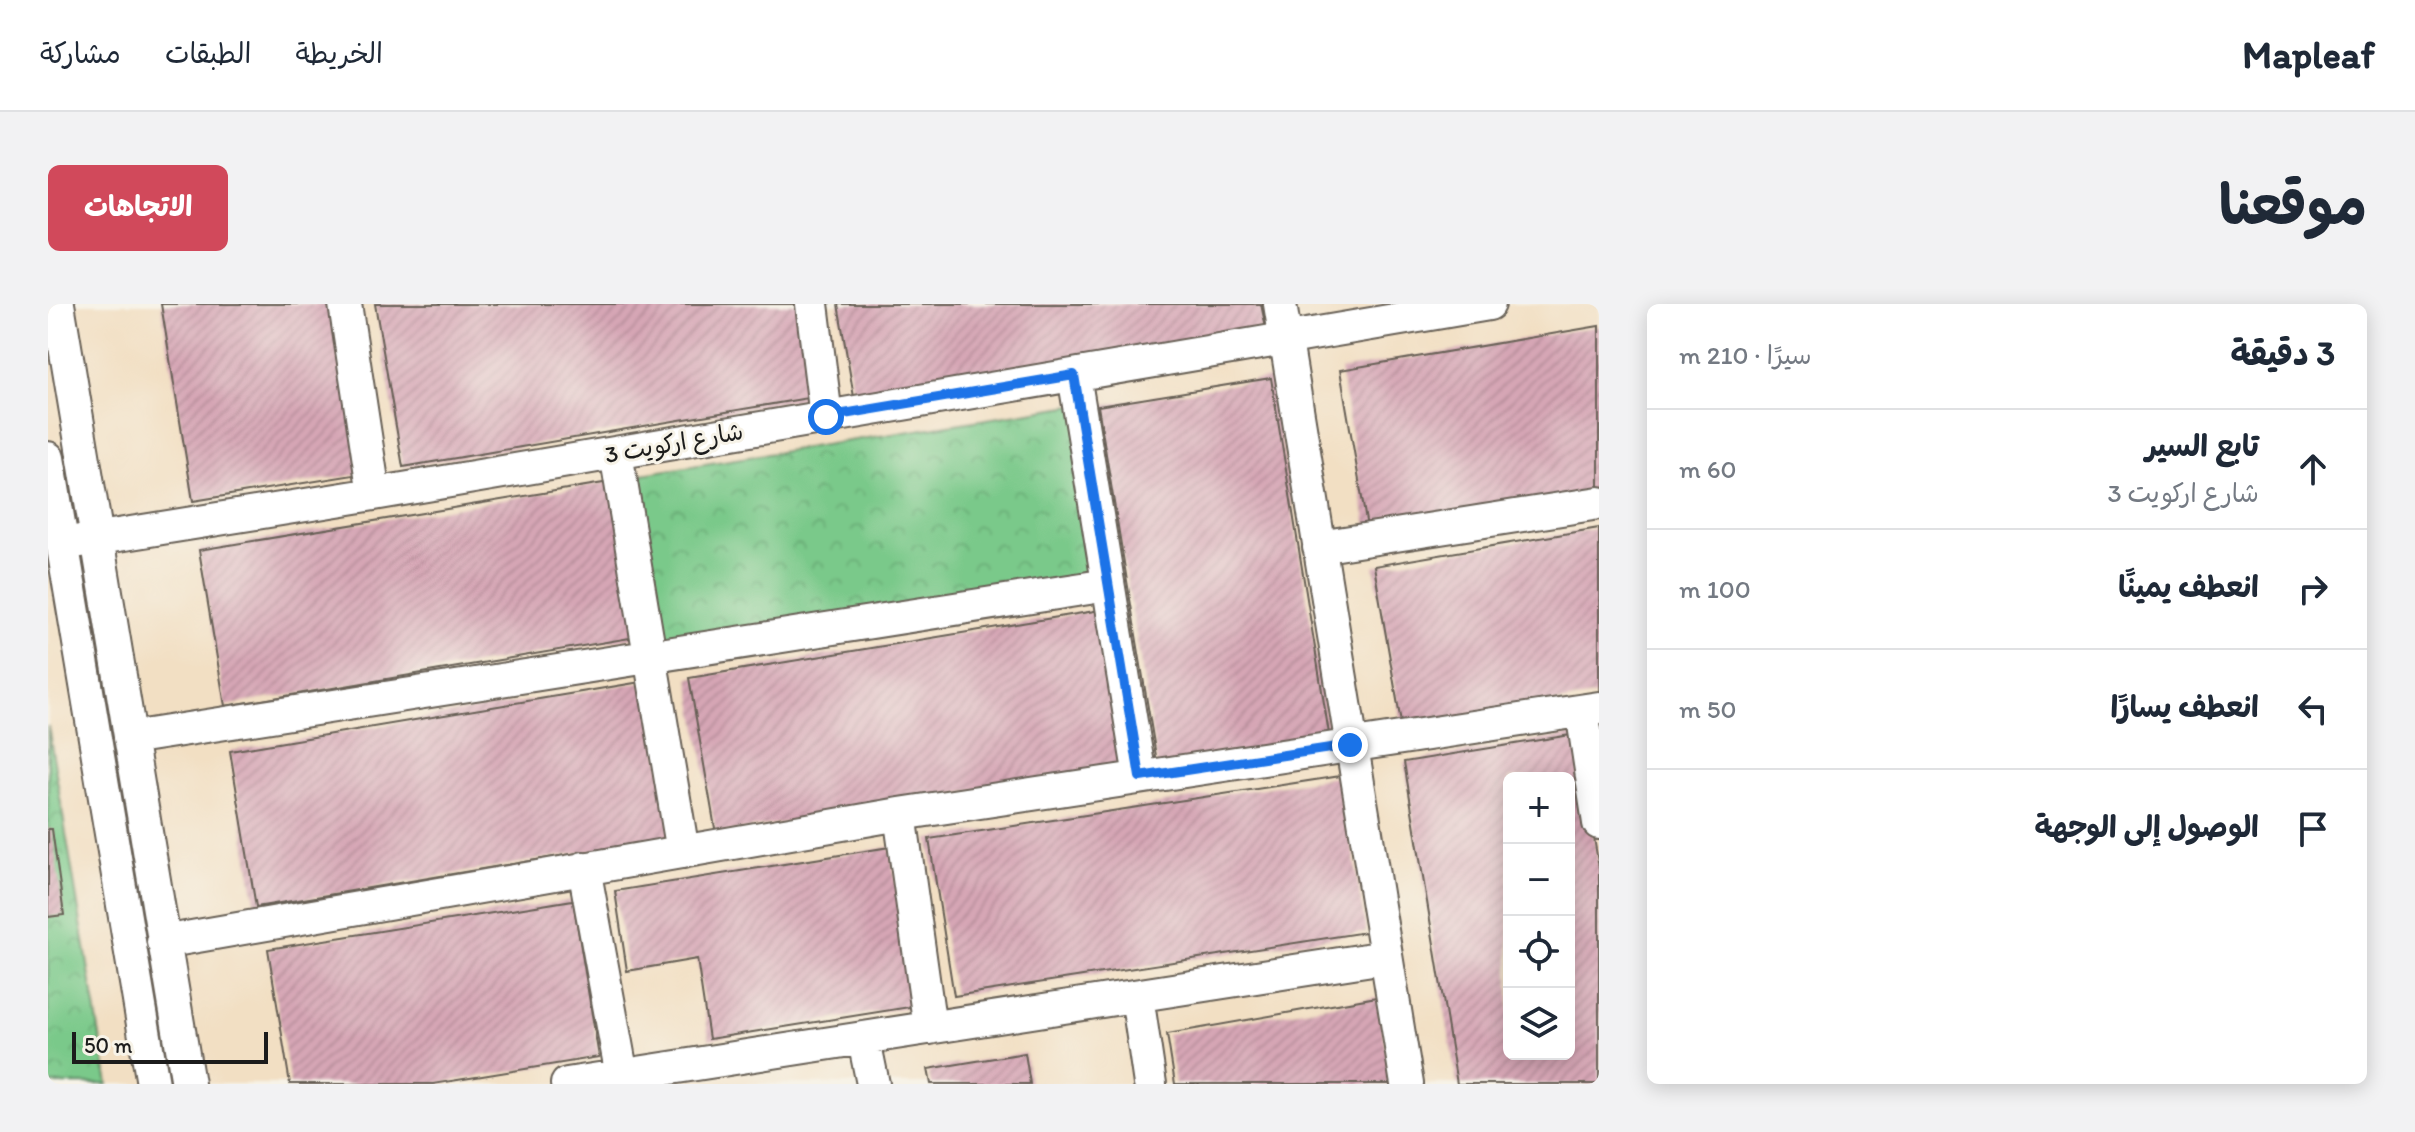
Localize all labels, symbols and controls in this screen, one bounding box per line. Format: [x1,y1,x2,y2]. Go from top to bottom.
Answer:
text: Mapleaf [2242,32,2375,78]
text: مشاركة [40,36,121,70]
text: الطبقات [165,36,251,70]
text: الخريطة [295,36,383,70]
button: الاتجاهات [48,165,228,251]
text: موقعنا [2219,171,2367,238]
text: 3 دقيقة [2230,333,2335,374]
text: سيرًا · 210 m [1679,339,1812,371]
route start [808,399,844,435]
street label: شارع اركويت 3 [602,416,746,472]
text: تابع السير [2145,427,2259,464]
icon: ahead [2291,447,2335,491]
text: 60 m [1679,453,1737,485]
text: شارع اركويت 3 [2107,477,2259,509]
icon: right [2291,567,2335,611]
text: انعطف يمينًا [2118,568,2259,605]
text: 100 m [1679,573,1751,605]
icon: left [2291,687,2335,731]
text: انعطف يسارًا [2110,688,2259,725]
text: 50 m [1679,693,1736,725]
route end [1332,727,1368,763]
map controls [1503,772,1575,1060]
button: + [1503,772,1575,844]
icon: arrive [2291,807,2335,851]
text: الوصول إلى الوجهة [2035,808,2259,845]
button: − [1503,844,1575,916]
button: locate [1503,916,1575,988]
button: layers [1503,988,1575,1060]
scale bar [72,1028,268,1064]
text: 50 m [84,1032,133,1059]

